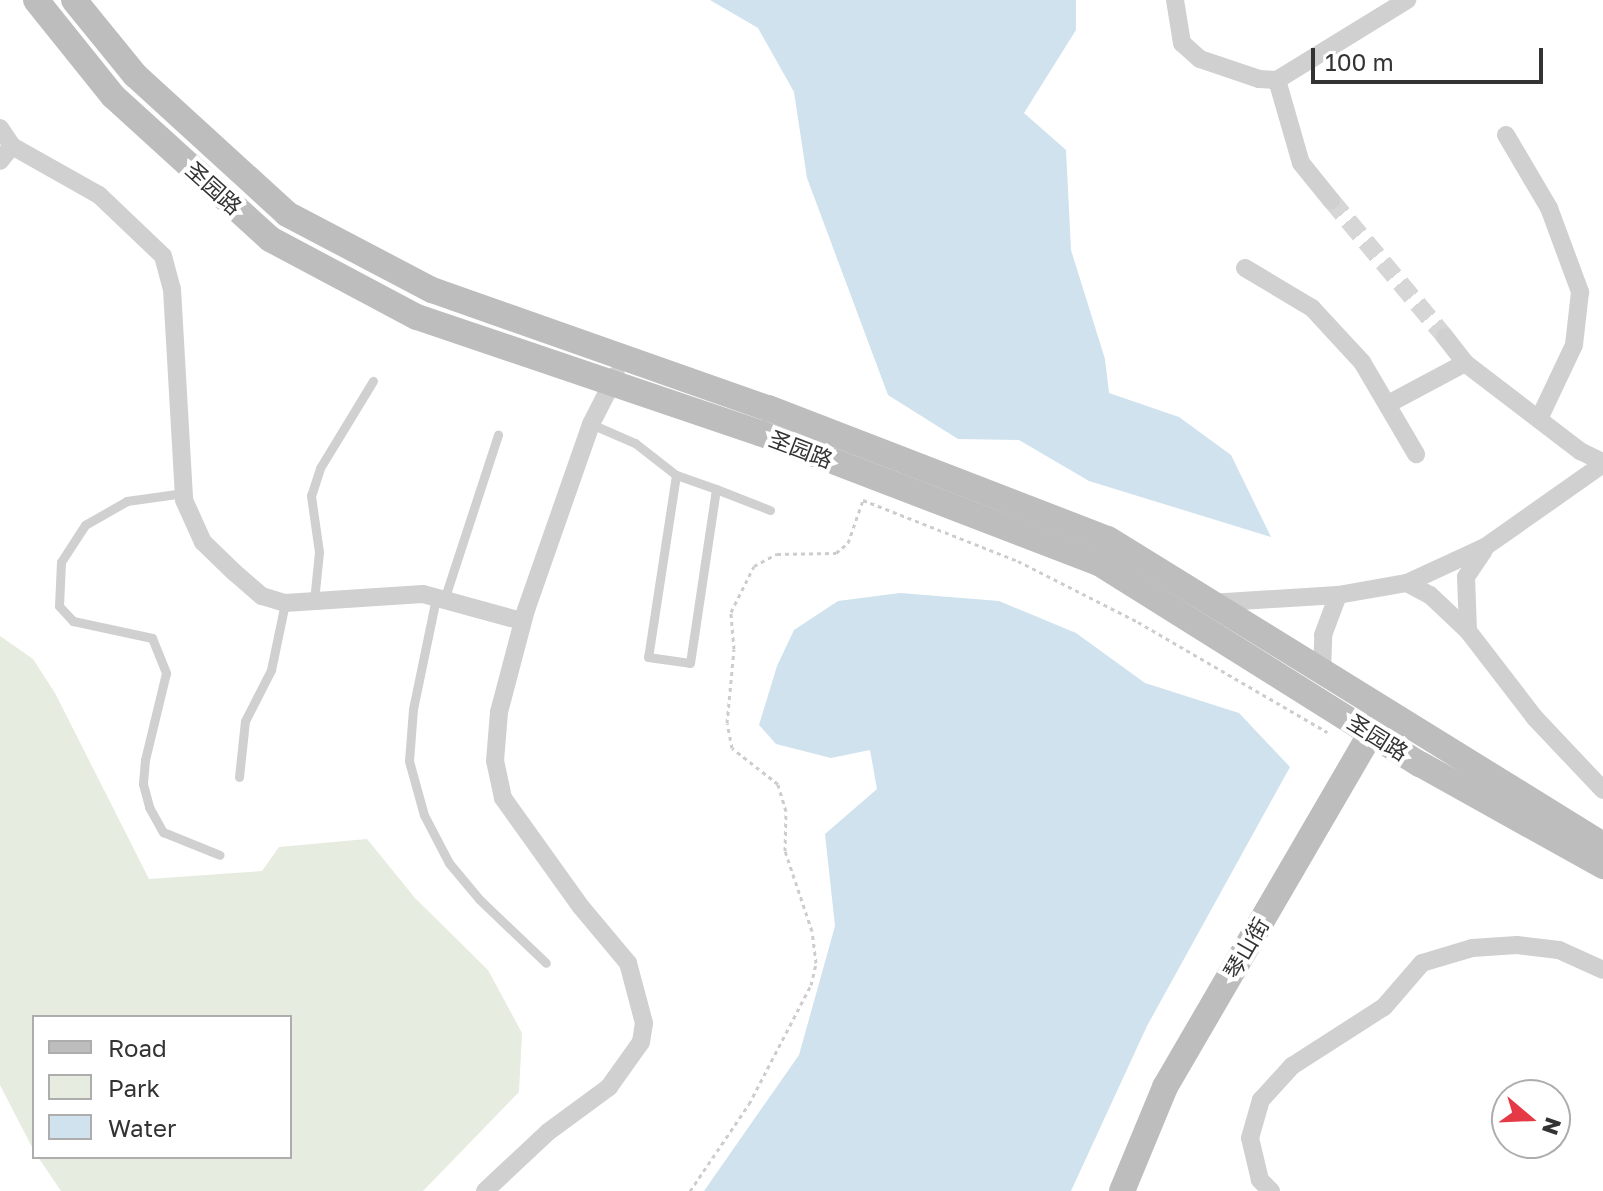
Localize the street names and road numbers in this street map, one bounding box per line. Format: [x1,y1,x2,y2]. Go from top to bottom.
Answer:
street label: 圣园路 [181,156,247,220]
street label: 圣园路 [765,425,837,473]
street label: 圣园路 [1343,708,1413,766]
street label: 琴山街 [1218,913,1274,983]

